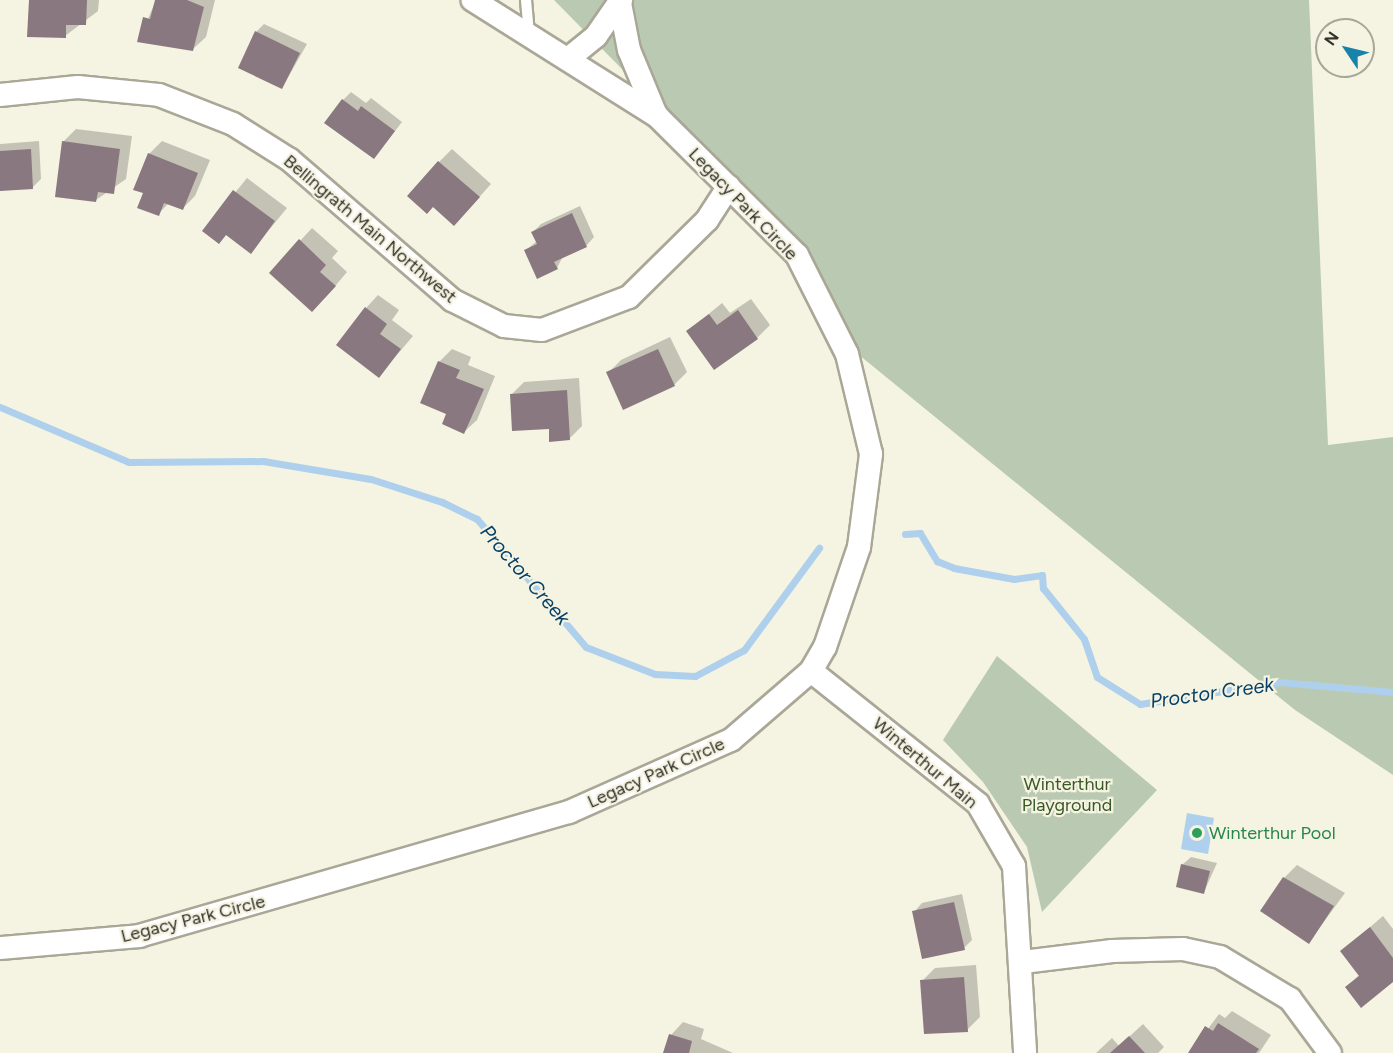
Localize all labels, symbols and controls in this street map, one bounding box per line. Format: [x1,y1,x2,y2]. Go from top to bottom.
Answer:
north arrow [1315,18,1375,78]
text: N [1320,28,1343,49]
street label: Legacy Park Circle [684,143,802,265]
street label: Bellingrath Main Northwest [279,150,461,308]
water label: Proctor Creek [475,520,575,630]
water label: Proctor Creek [1149,672,1275,714]
street label: Winterthur Main [868,713,982,813]
street label: Legacy Park Circle [584,733,728,813]
park label: Winterthur Playground [1022,774,1112,816]
place label: Winterthur Pool [1209,822,1336,844]
marker: Winterthur Pool [1190,826,1204,840]
street label: Legacy Park Circle [119,891,267,947]

